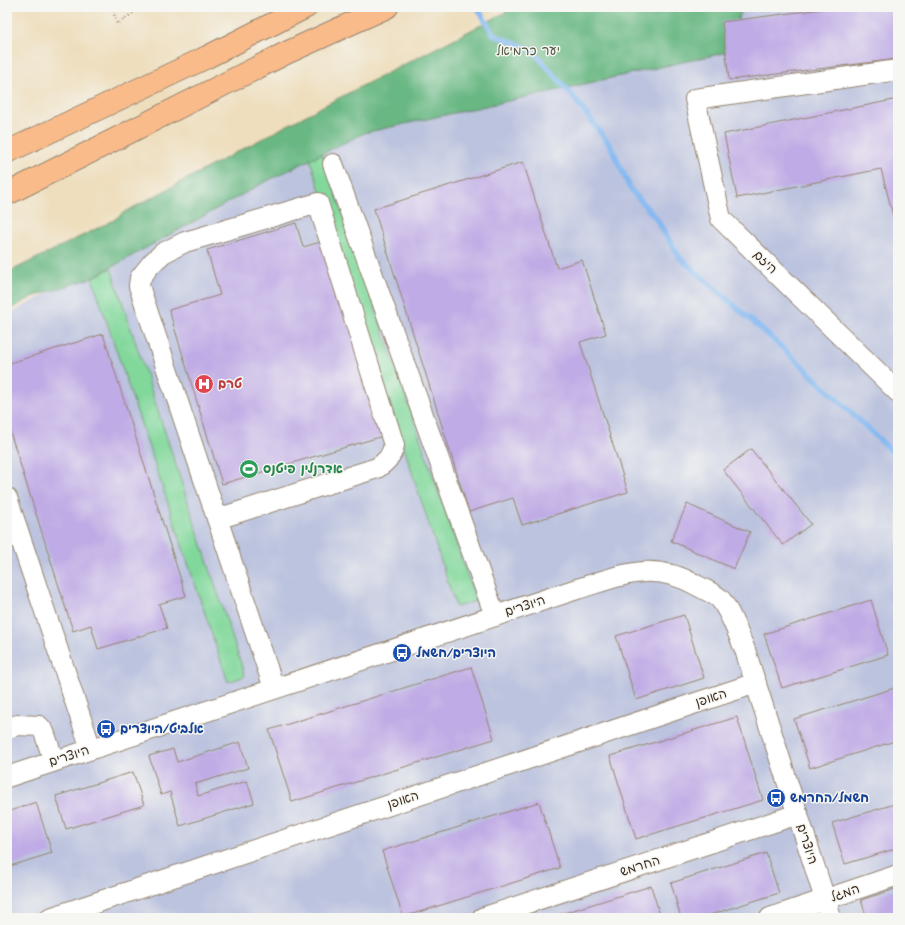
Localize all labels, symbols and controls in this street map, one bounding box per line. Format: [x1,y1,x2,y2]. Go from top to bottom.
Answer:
park label: יער כרמיאל [496,42,560,60]
street label: היזם [749,246,781,278]
hospital icon: טרם [193,373,215,395]
place label: טרם [218,375,242,393]
sports icon: אדרנלין פיטנס [238,458,260,480]
place label: אדרנלין פיטנס [263,460,343,478]
street label: היוצרים [502,591,548,621]
bus stop icon: היוצרים/חשמל [391,642,413,664]
place label: היוצרים/חשמל [416,644,496,662]
street label: האופן [693,684,729,712]
bus stop icon: אלביט/היוצרים [95,718,117,740]
place label: אלביט/היוצרים [120,720,204,738]
street label: היוצרים [46,741,92,771]
street label: האופן [385,786,421,814]
bus stop icon: חשמל/החרמש [765,787,787,809]
place label: חשמל/החרמש [790,789,869,807]
street label: היוצרים [792,821,822,867]
street label: החרמש [618,851,662,881]
street label: המגל [828,880,862,906]

